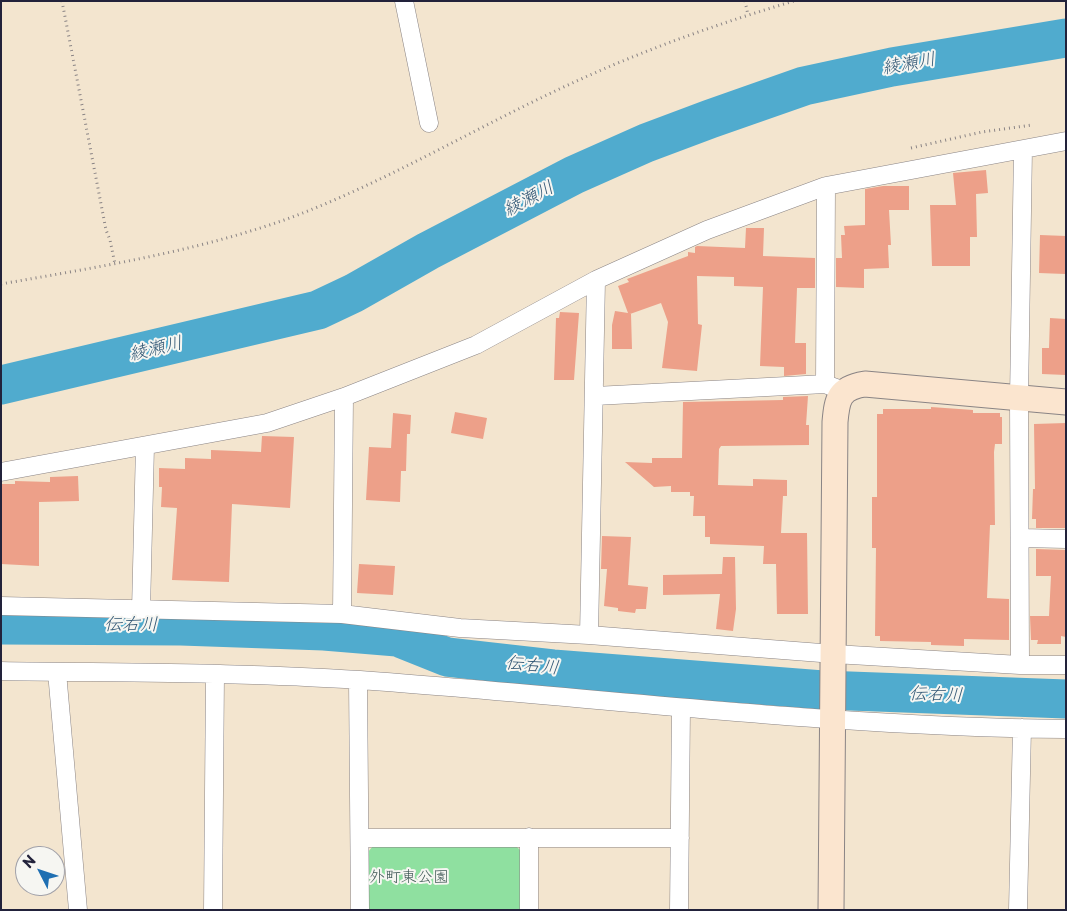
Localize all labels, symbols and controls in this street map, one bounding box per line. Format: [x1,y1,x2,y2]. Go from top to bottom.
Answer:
water label: 綾瀬川 [881,49,937,79]
water label: 綾瀬川 [500,177,558,221]
water label: 綾瀬川 [127,332,185,366]
water label: 伝右川 [104,614,158,636]
water label: 伝右川 [504,652,560,680]
water label: 伝右川 [909,683,963,707]
north arrow [15,846,65,896]
text: N [17,850,41,873]
park label: 外町東公園 [369,868,449,888]

